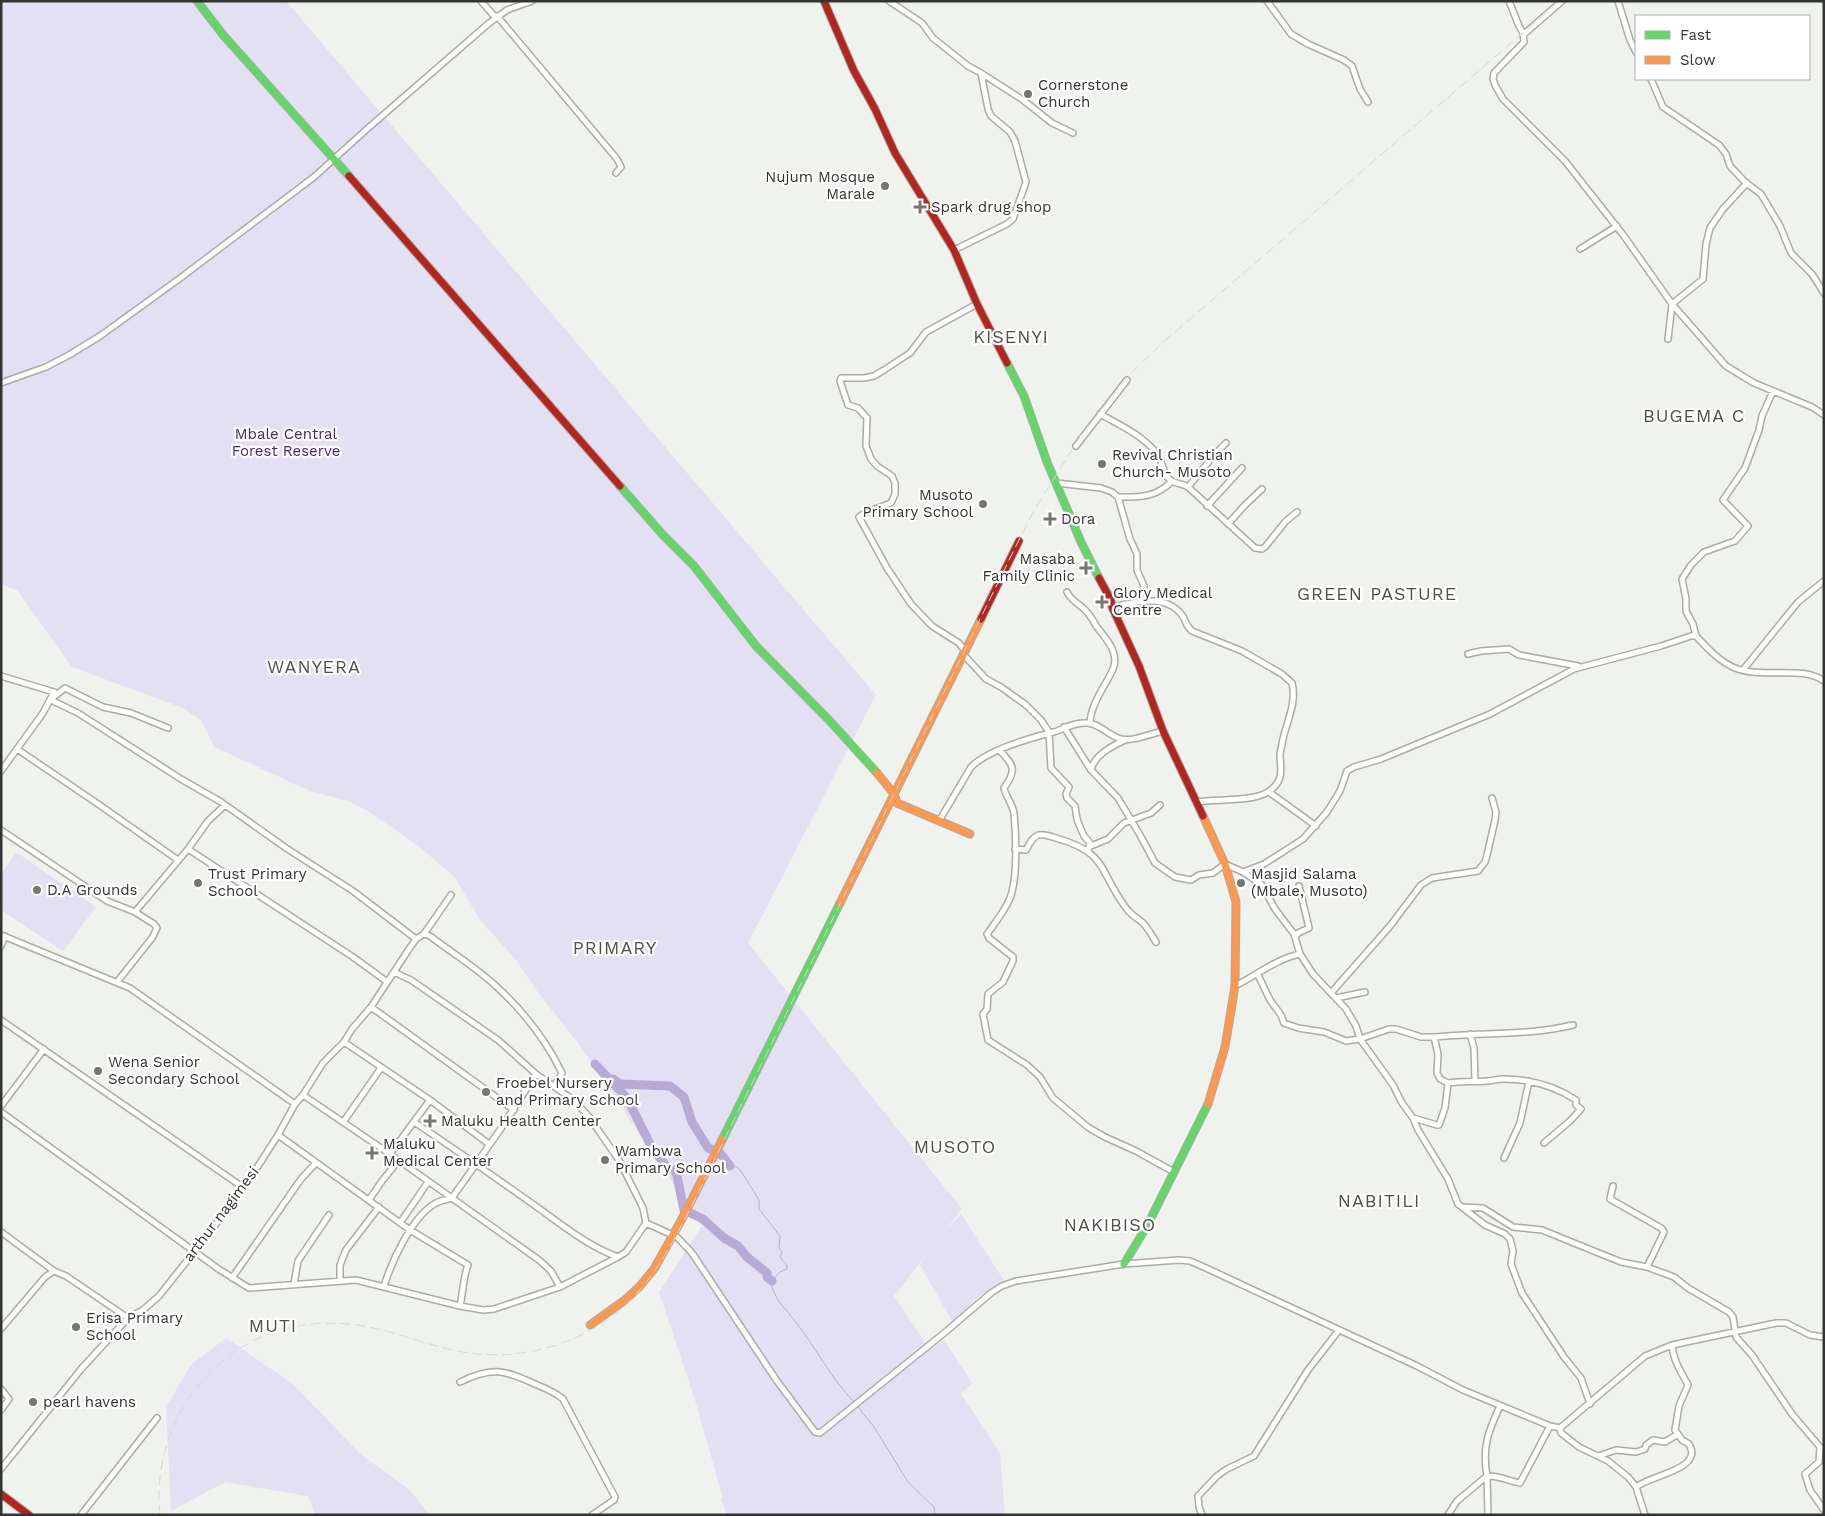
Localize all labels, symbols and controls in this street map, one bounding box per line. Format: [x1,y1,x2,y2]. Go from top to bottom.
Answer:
legend [1635,15,1810,80]
text: Fast [1680,26,1712,44]
text: Slow [1680,51,1716,69]
place label: Cornerstone Church [1038,76,1128,111]
marker: Cornerstone Church [1022,88,1034,100]
place label: Nujum Mosque Marale [765,168,875,203]
marker: Nujum Mosque Marale [879,180,891,192]
place label: Spark drug shop [931,198,1051,216]
marker: Spark drug shop [913,200,927,214]
district label: KISENYI [973,326,1049,347]
district label: BUGEMA C [1643,405,1745,426]
park label: Mbale Central Forest Reserve [232,425,340,460]
place label: Revival Christian Church- Musoto [1112,446,1233,481]
marker: Revival Christian Church- Musoto [1096,458,1108,470]
place label: Musoto Primary School [862,486,973,521]
marker: Musoto Primary School [977,498,989,510]
place label: Dora [1061,510,1096,528]
marker: Dora [1043,512,1057,526]
place label: Masaba Family Clinic [983,550,1075,585]
marker: Masaba Family Clinic [1079,561,1093,575]
district label: GREEN PASTURE [1297,583,1457,604]
place label: Glory Medical Centre [1113,584,1213,619]
marker: Glory Medical Centre [1095,595,1109,609]
district label: WANYERA [267,656,361,677]
place label: Trust Primary School [208,865,307,900]
place label: Masjid Salama (Mbale, Musoto) [1251,865,1368,900]
marker: Trust Primary School [192,877,204,889]
marker: Masjid Salama (Mbale, Musoto) [1235,877,1247,889]
place label: D.A Grounds [47,881,138,899]
marker: D.A Grounds [31,884,43,896]
district label: PRIMARY [573,937,657,958]
place label: Wena Senior Secondary School [108,1053,240,1088]
marker: Wena Senior Secondary School [92,1065,104,1077]
place label: Froebel Nursery and Primary School [496,1074,639,1109]
marker: Froebel Nursery and Primary School [480,1086,492,1098]
place label: Maluku Health Center [441,1112,601,1130]
marker: Maluku Health Center [423,1114,437,1128]
place label: Maluku Medical Center [383,1135,493,1170]
district label: MUSOTO [914,1136,996,1157]
place label: Wambwa Primary School [615,1142,726,1177]
marker: Maluku Medical Center [365,1146,379,1160]
marker: Wambwa Primary School [599,1154,611,1166]
street label: arthur nagimesi [179,1163,263,1265]
district label: NABITILI [1338,1190,1420,1211]
district label: NAKIBISO [1064,1214,1156,1235]
place label: Erisa Primary School [86,1309,183,1344]
district label: MUTI [249,1315,297,1336]
marker: Erisa Primary School [70,1321,82,1333]
place label: pearl havens [43,1393,136,1411]
marker: pearl havens [27,1396,39,1408]

